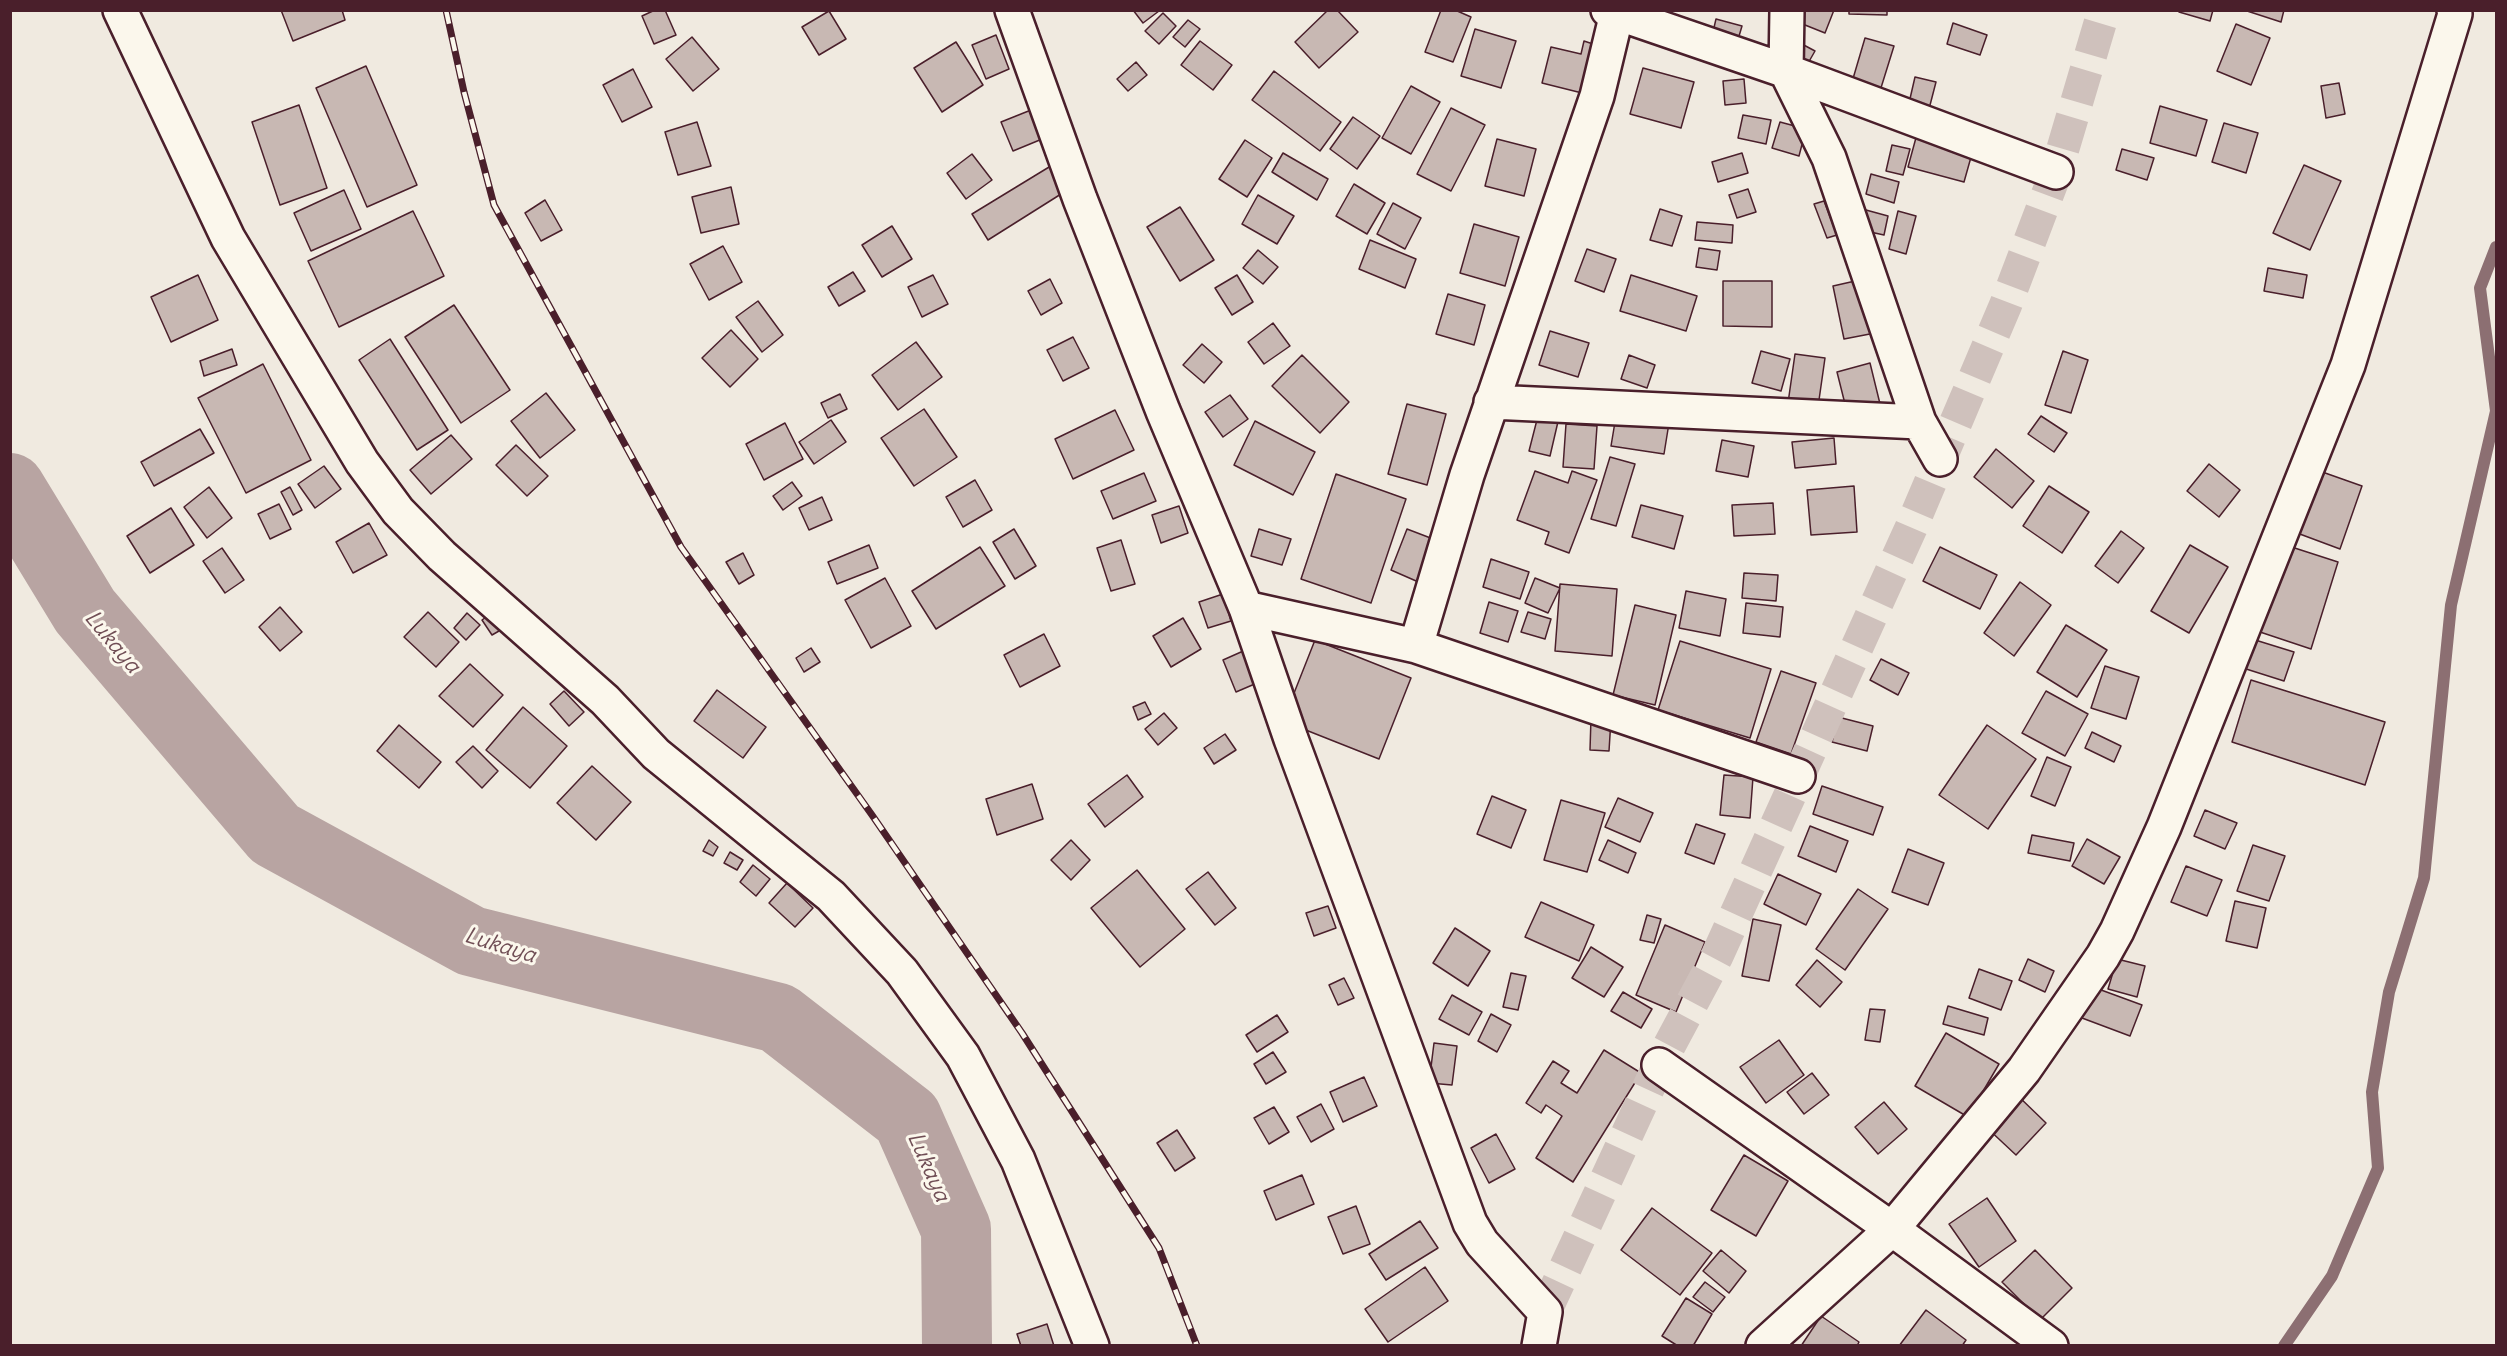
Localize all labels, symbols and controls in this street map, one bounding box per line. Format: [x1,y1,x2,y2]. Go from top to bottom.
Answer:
water label: Lukaya [78,606,146,678]
water label: Lukaya [461,923,539,969]
water label: Lukaya [901,1128,955,1206]

